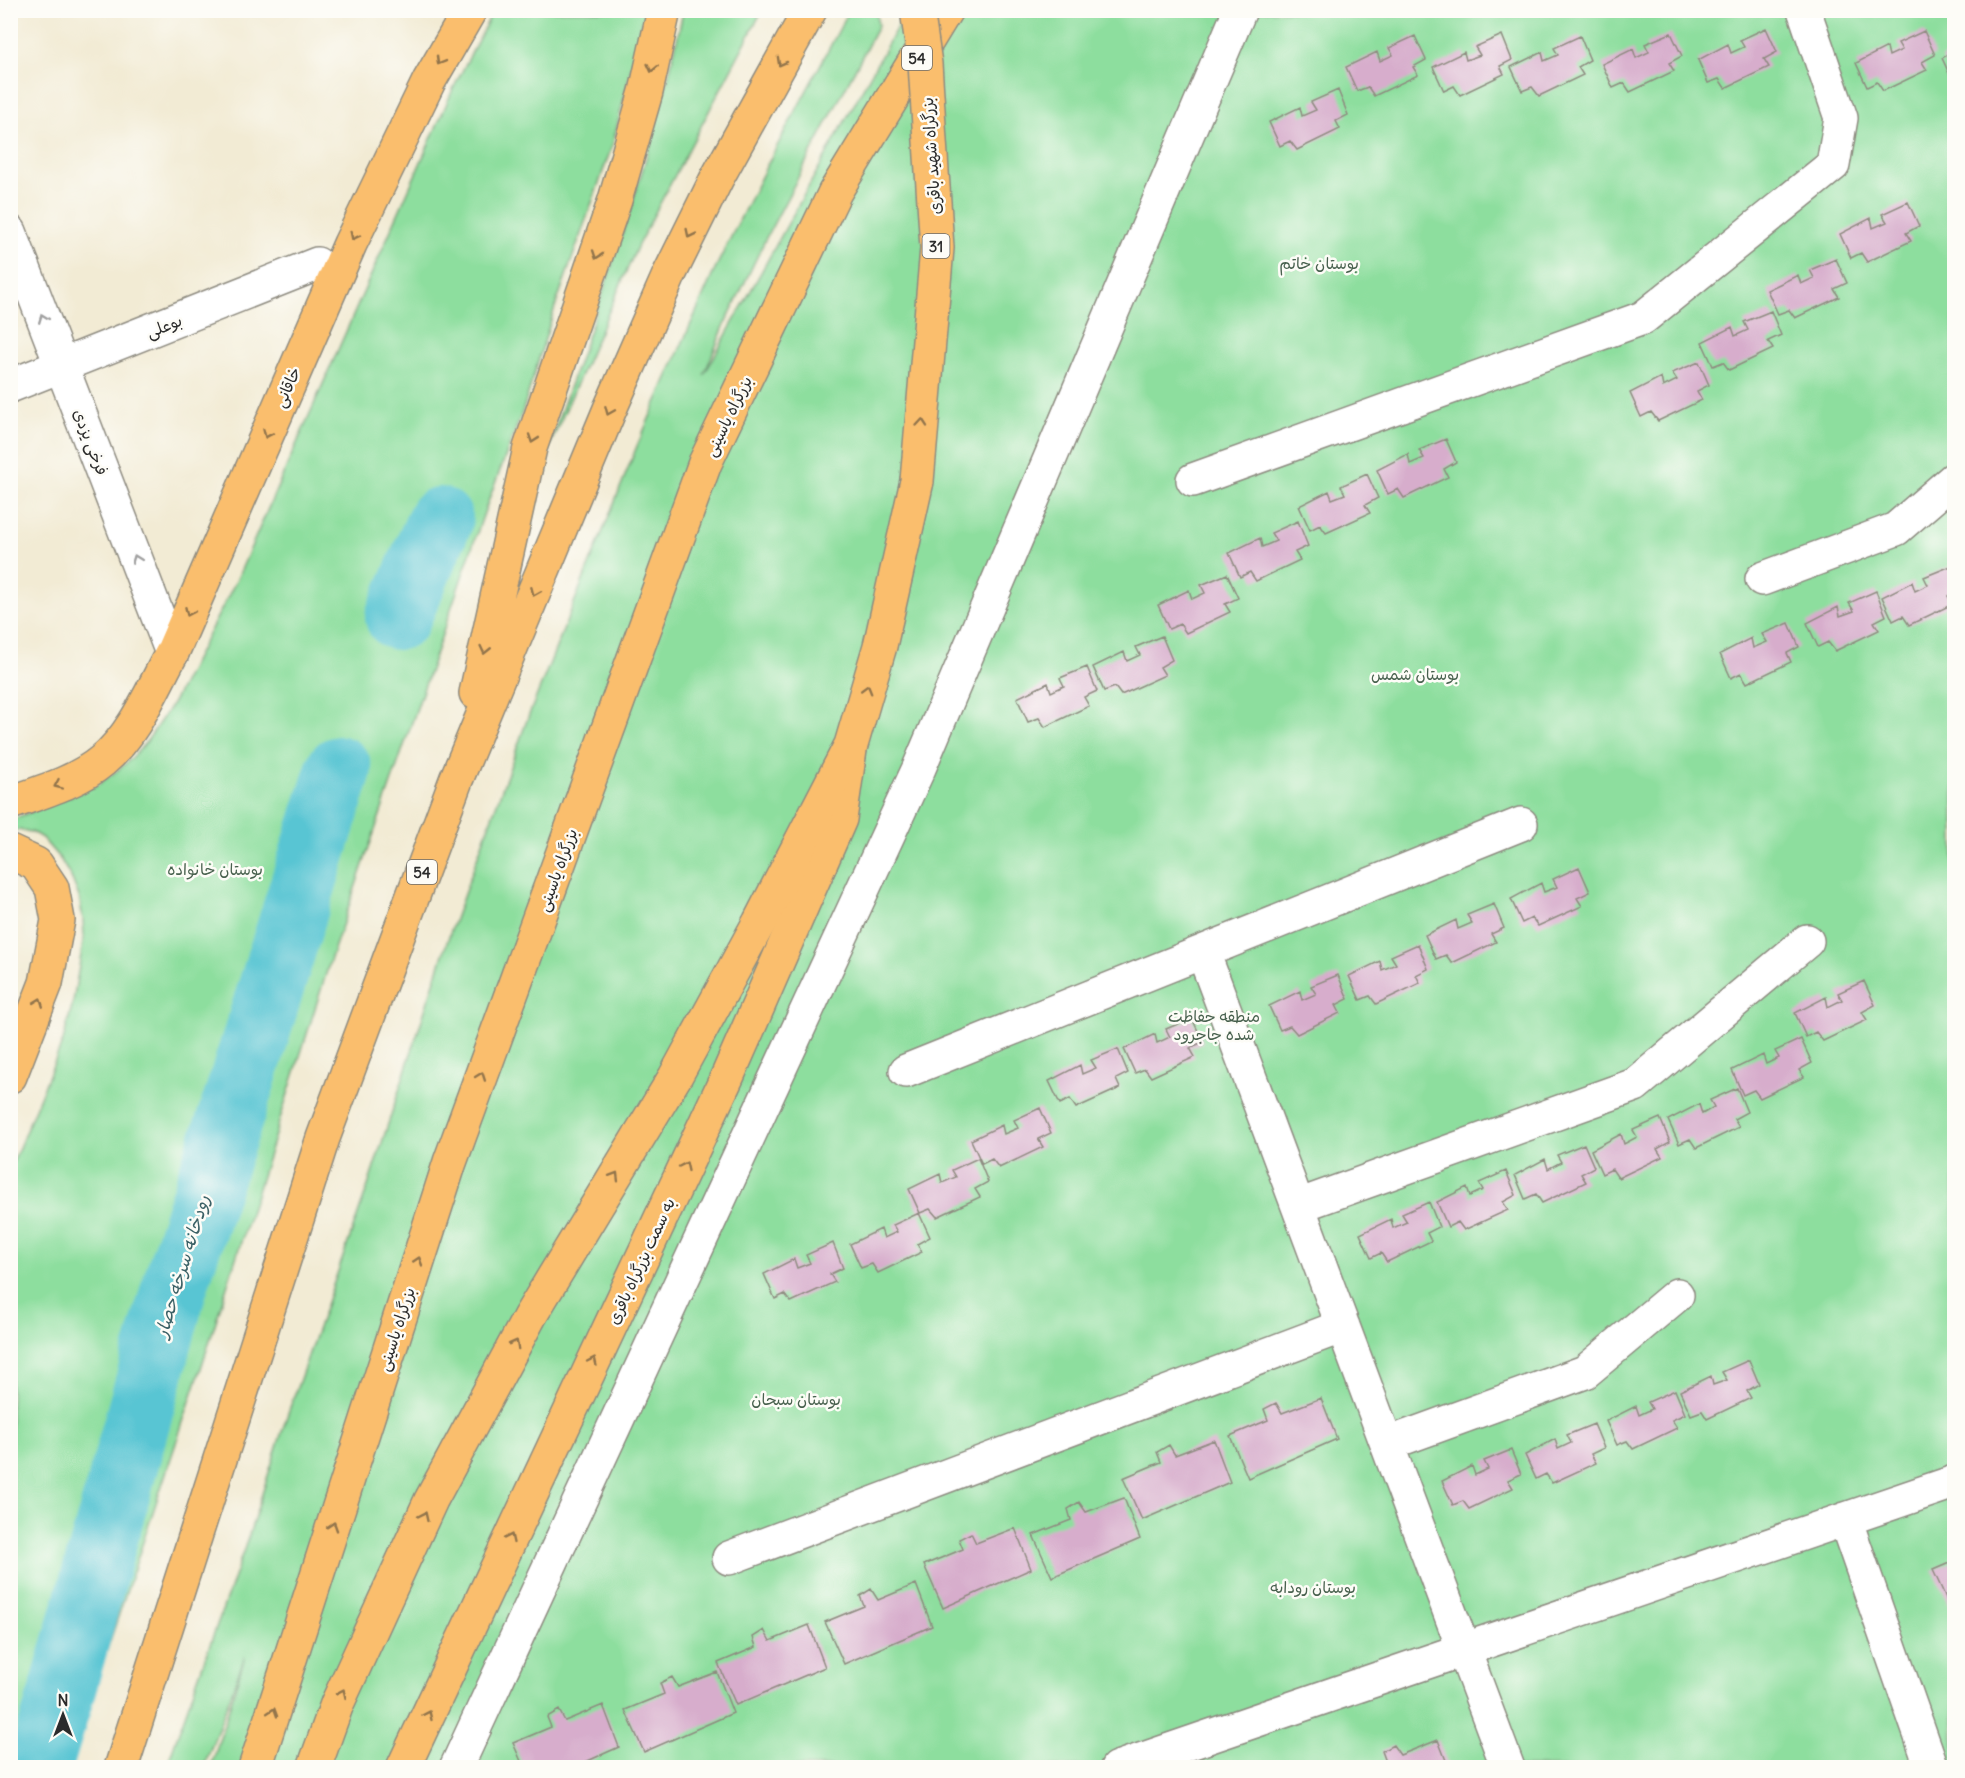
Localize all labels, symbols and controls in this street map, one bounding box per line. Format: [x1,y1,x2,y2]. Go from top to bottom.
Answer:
road number: 54 [902,46,932,70]
one-way arrow [436,55,448,65]
one-way arrow [777,56,788,66]
one-way arrow [646,62,659,72]
street label: بزرگراه شهید باقری [917,97,945,215]
one-way arrow [685,227,697,238]
one-way arrow [349,229,361,240]
road number: 31 [922,234,950,258]
one-way arrow [591,249,604,259]
park label: بوستان خاتم [1279,253,1359,276]
street label: بوعلی [143,310,185,343]
one-way arrow [38,313,51,324]
street label: خاقانی [269,364,306,411]
street label: بزرگراه یاسینی [700,373,757,460]
one-way arrow [604,405,616,416]
street label: فرخی یزدی [68,406,113,478]
one-way arrow [915,419,928,428]
one-way arrow [262,427,274,438]
one-way arrow [528,433,541,444]
one-way arrow [130,554,143,565]
one-way arrow [530,585,542,596]
one-way arrow [184,606,196,617]
one-way arrow [480,644,493,654]
park label: بوستان شمس [1371,664,1459,685]
one-way arrow [860,684,872,695]
one-way arrow [53,778,64,790]
street label: بزرگراه یاسینی [533,826,582,915]
park label: بوستان خانواده [167,859,263,880]
road number: 54 [407,860,437,884]
one-way arrow [31,997,44,1008]
park label: منطقه حفاظت شده جاجرود [1168,1006,1260,1044]
one-way arrow [474,1071,487,1082]
one-way arrow [678,1161,690,1172]
one-way arrow [607,1172,618,1183]
water label: رودخانه سرخه حصار [149,1192,215,1342]
street label: به سمت بزرگراه باقری [603,1194,679,1328]
one-way arrow [411,1256,424,1267]
street label: بزرگراه یاسینی [373,1285,420,1374]
one-way arrow [508,1340,519,1350]
one-way arrow [586,1357,598,1368]
park label: بوستان سبحان [751,1389,841,1410]
one-way arrow [416,1512,428,1523]
one-way arrow [326,1521,338,1532]
one-way arrow [503,1533,515,1544]
park label: بوستان رودابه [1270,1577,1356,1598]
north arrow [33,1685,93,1745]
one-way arrow [335,1689,347,1700]
text: N [57,1690,69,1710]
one-way arrow [266,1707,278,1718]
one-way arrow [420,1710,432,1721]

